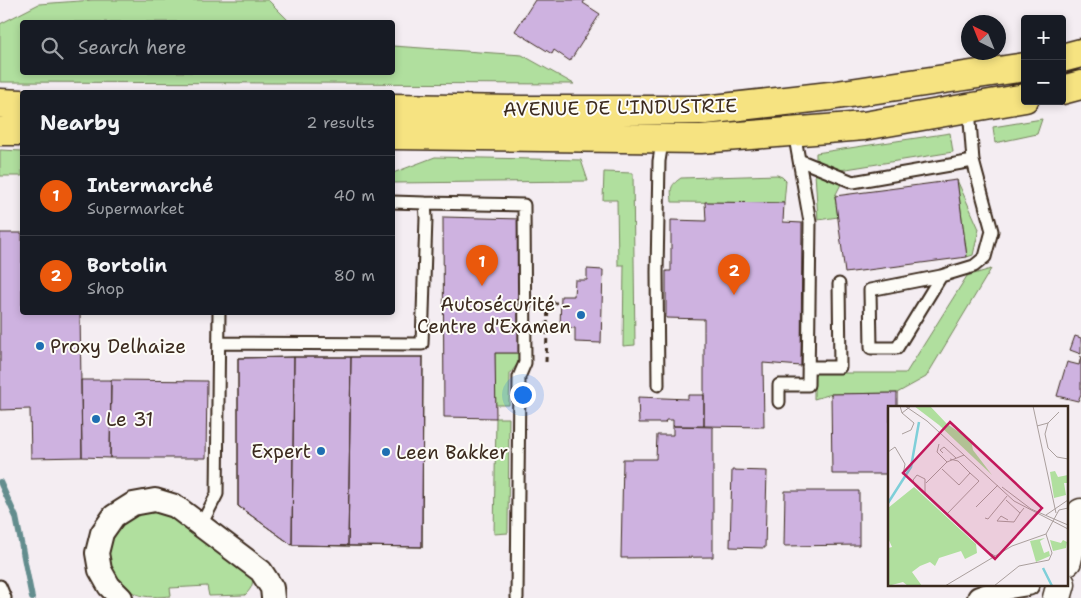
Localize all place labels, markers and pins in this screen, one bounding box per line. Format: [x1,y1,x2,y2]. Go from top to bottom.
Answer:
pin: 1 [466,245,498,286]
pin: 2 [718,254,750,295]
place label: Autosécurité - Centre d'Examen [417,292,571,339]
marker: Autosécurité - Centre d'Examen [575,309,587,321]
place label: Proxy Delhaize [50,334,186,359]
marker: Proxy Delhaize [34,340,46,352]
place label: Le 31 [106,407,153,432]
marker: Le 31 [90,413,102,425]
place label: Expert [251,439,311,464]
place label: Leen Bakker [396,440,508,465]
marker: Expert [315,445,327,457]
marker: Leen Bakker [380,446,392,458]

